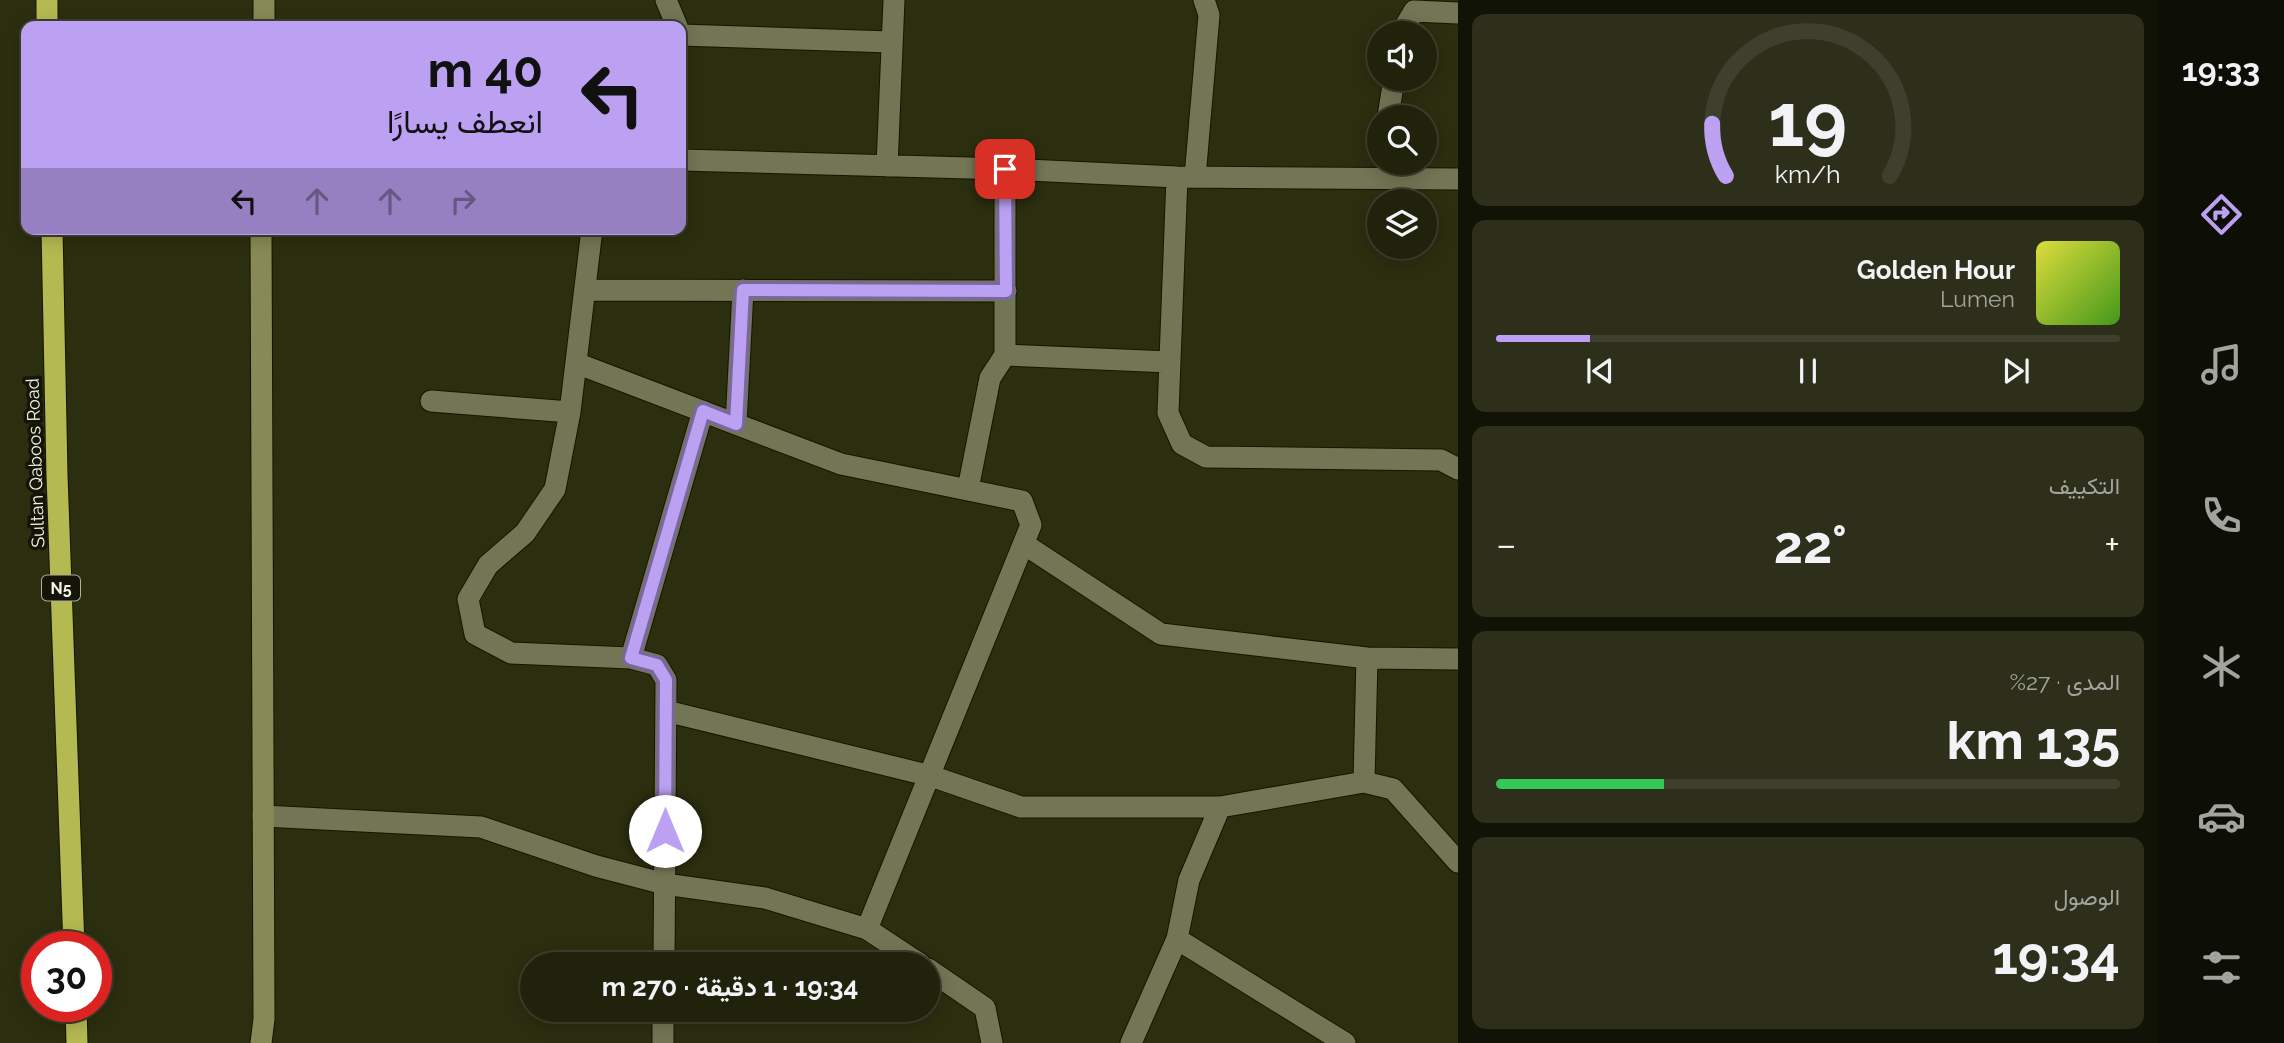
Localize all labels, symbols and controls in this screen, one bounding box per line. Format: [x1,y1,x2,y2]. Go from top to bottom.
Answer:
map controls [1367,21,1437,259]
button: sound [1367,21,1437,91]
text: 40 m [428,41,543,98]
icon: left [567,49,658,140]
text: 19:33 [2182,51,2260,88]
text: 19 [1769,78,1847,163]
text: انعطف يسارًا [387,103,543,140]
button: search [1367,105,1437,175]
pin [975,139,1035,199]
icon: arrive [986,150,1024,188]
text: km/h [1775,159,1841,189]
icon: left [225,182,263,220]
icon: ahead [298,182,336,220]
icon: ahead [371,182,409,220]
icon: right [444,182,482,220]
button: layers [1367,189,1437,259]
icon: directions [2197,190,2246,239]
text: Golden Hour [1857,255,2015,285]
text: Lumen [1940,285,2015,312]
icon: music [2197,340,2246,389]
icon: previous [1581,352,1619,390]
icon: pause [1789,352,1827,390]
icon: next [1997,352,2035,390]
street label: Sultan Qaboos Road [22,378,48,548]
text: التكييف [2049,472,2120,499]
icon: phone [2197,491,2246,540]
text: 22° [1774,514,1847,575]
text: − [1496,522,1516,567]
text: + [2104,522,2120,567]
road number: N5 [42,576,80,600]
icon: climate [2197,642,2246,691]
text: المدى · 27% [2010,668,2120,695]
text: 135 km [1947,710,2120,771]
icon: car [2197,792,2246,841]
position arrow [628,794,702,868]
text: الوصول [2054,883,2120,910]
text: 19:34 [1992,925,2120,986]
speed limit sign: 30 [21,931,112,1022]
icon: filters [2197,943,2246,992]
text: 19:34 · 1 دقيقة · 270 m [602,972,858,1002]

